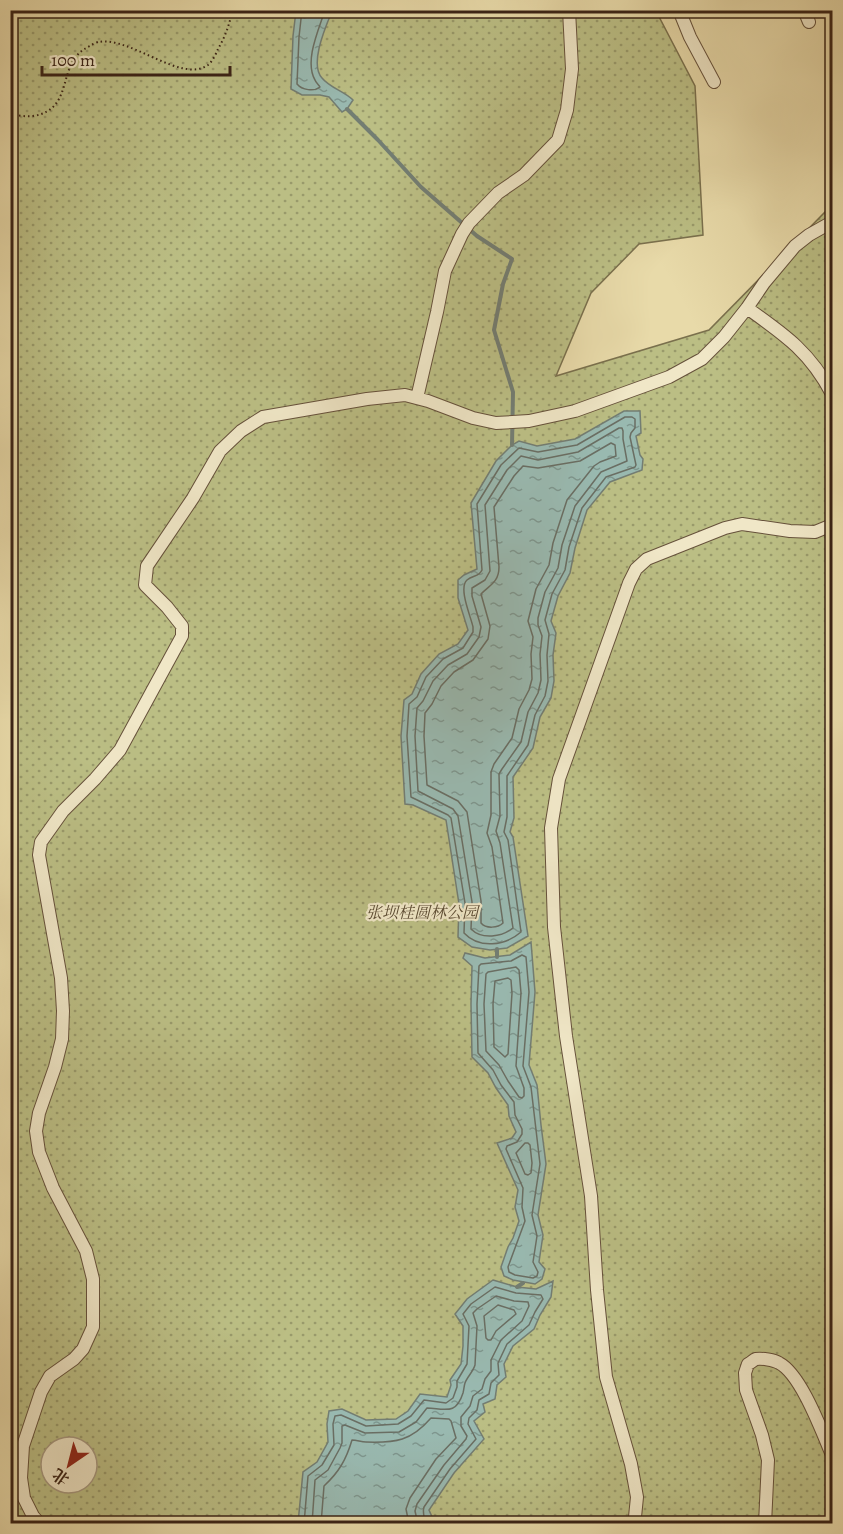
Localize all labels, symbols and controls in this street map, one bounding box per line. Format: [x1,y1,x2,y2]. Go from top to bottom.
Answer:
scale bar [42,39,230,77]
text: 100 m [51,48,95,72]
park label: 张坝桂圆林公园 [366,902,481,924]
north arrow [39,1435,99,1495]
text: 北 [48,1463,74,1490]

